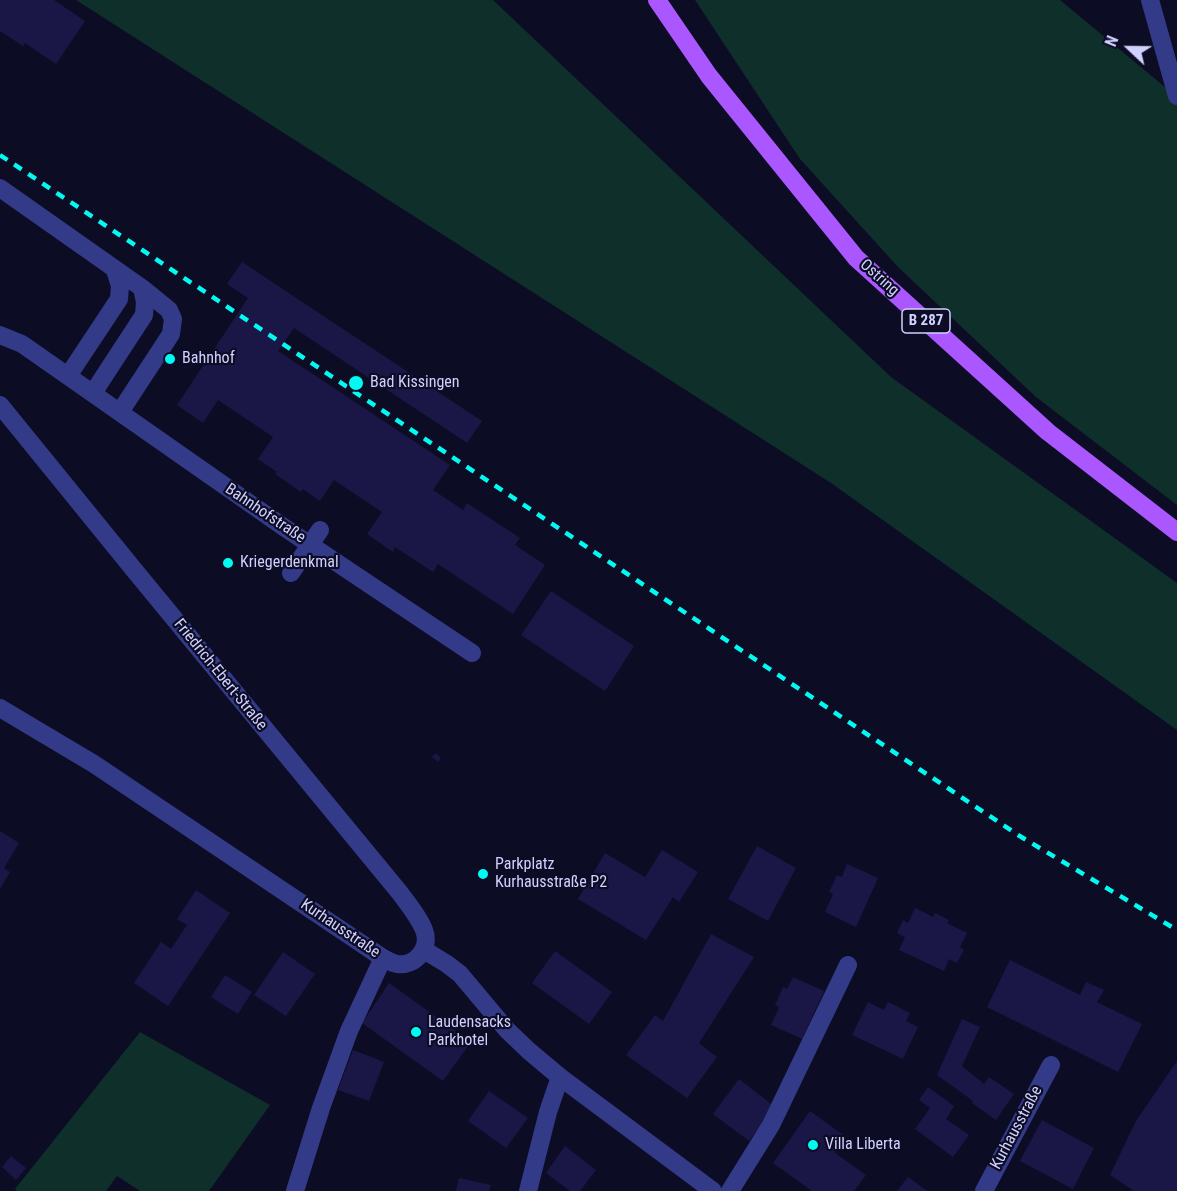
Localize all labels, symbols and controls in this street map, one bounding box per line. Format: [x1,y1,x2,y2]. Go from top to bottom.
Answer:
north arrow [1099,18,1159,78]
text: N [1101,33,1122,49]
street label: Ostring [856,256,902,300]
road number: B 287 [902,309,950,333]
place label: Bahnhof [182,349,235,369]
marker: Bahnhof [163,352,177,366]
place label: Bad Kissingen [370,373,460,393]
marker: Bad Kissingen [347,374,365,392]
street label: Bahnhofstraße [221,480,309,548]
place label: Kriegerdenkmal [240,553,339,573]
marker: Kriegerdenkmal [221,556,235,570]
street label: Friedrich-Ebert-Straße [169,616,271,734]
place label: Parkplatz Kurhausstraße P2 [495,855,607,893]
marker: Parkplatz Kurhausstraße P2 [476,867,490,881]
street label: Kurhausstraße [297,895,383,963]
place label: Laudensacks Parkhotel [428,1013,511,1051]
marker: Laudensacks Parkhotel [409,1025,423,1039]
street label: Kurhausstraße [987,1083,1047,1173]
place label: Villa Liberta [825,1135,901,1155]
marker: Villa Liberta [806,1138,820,1152]

